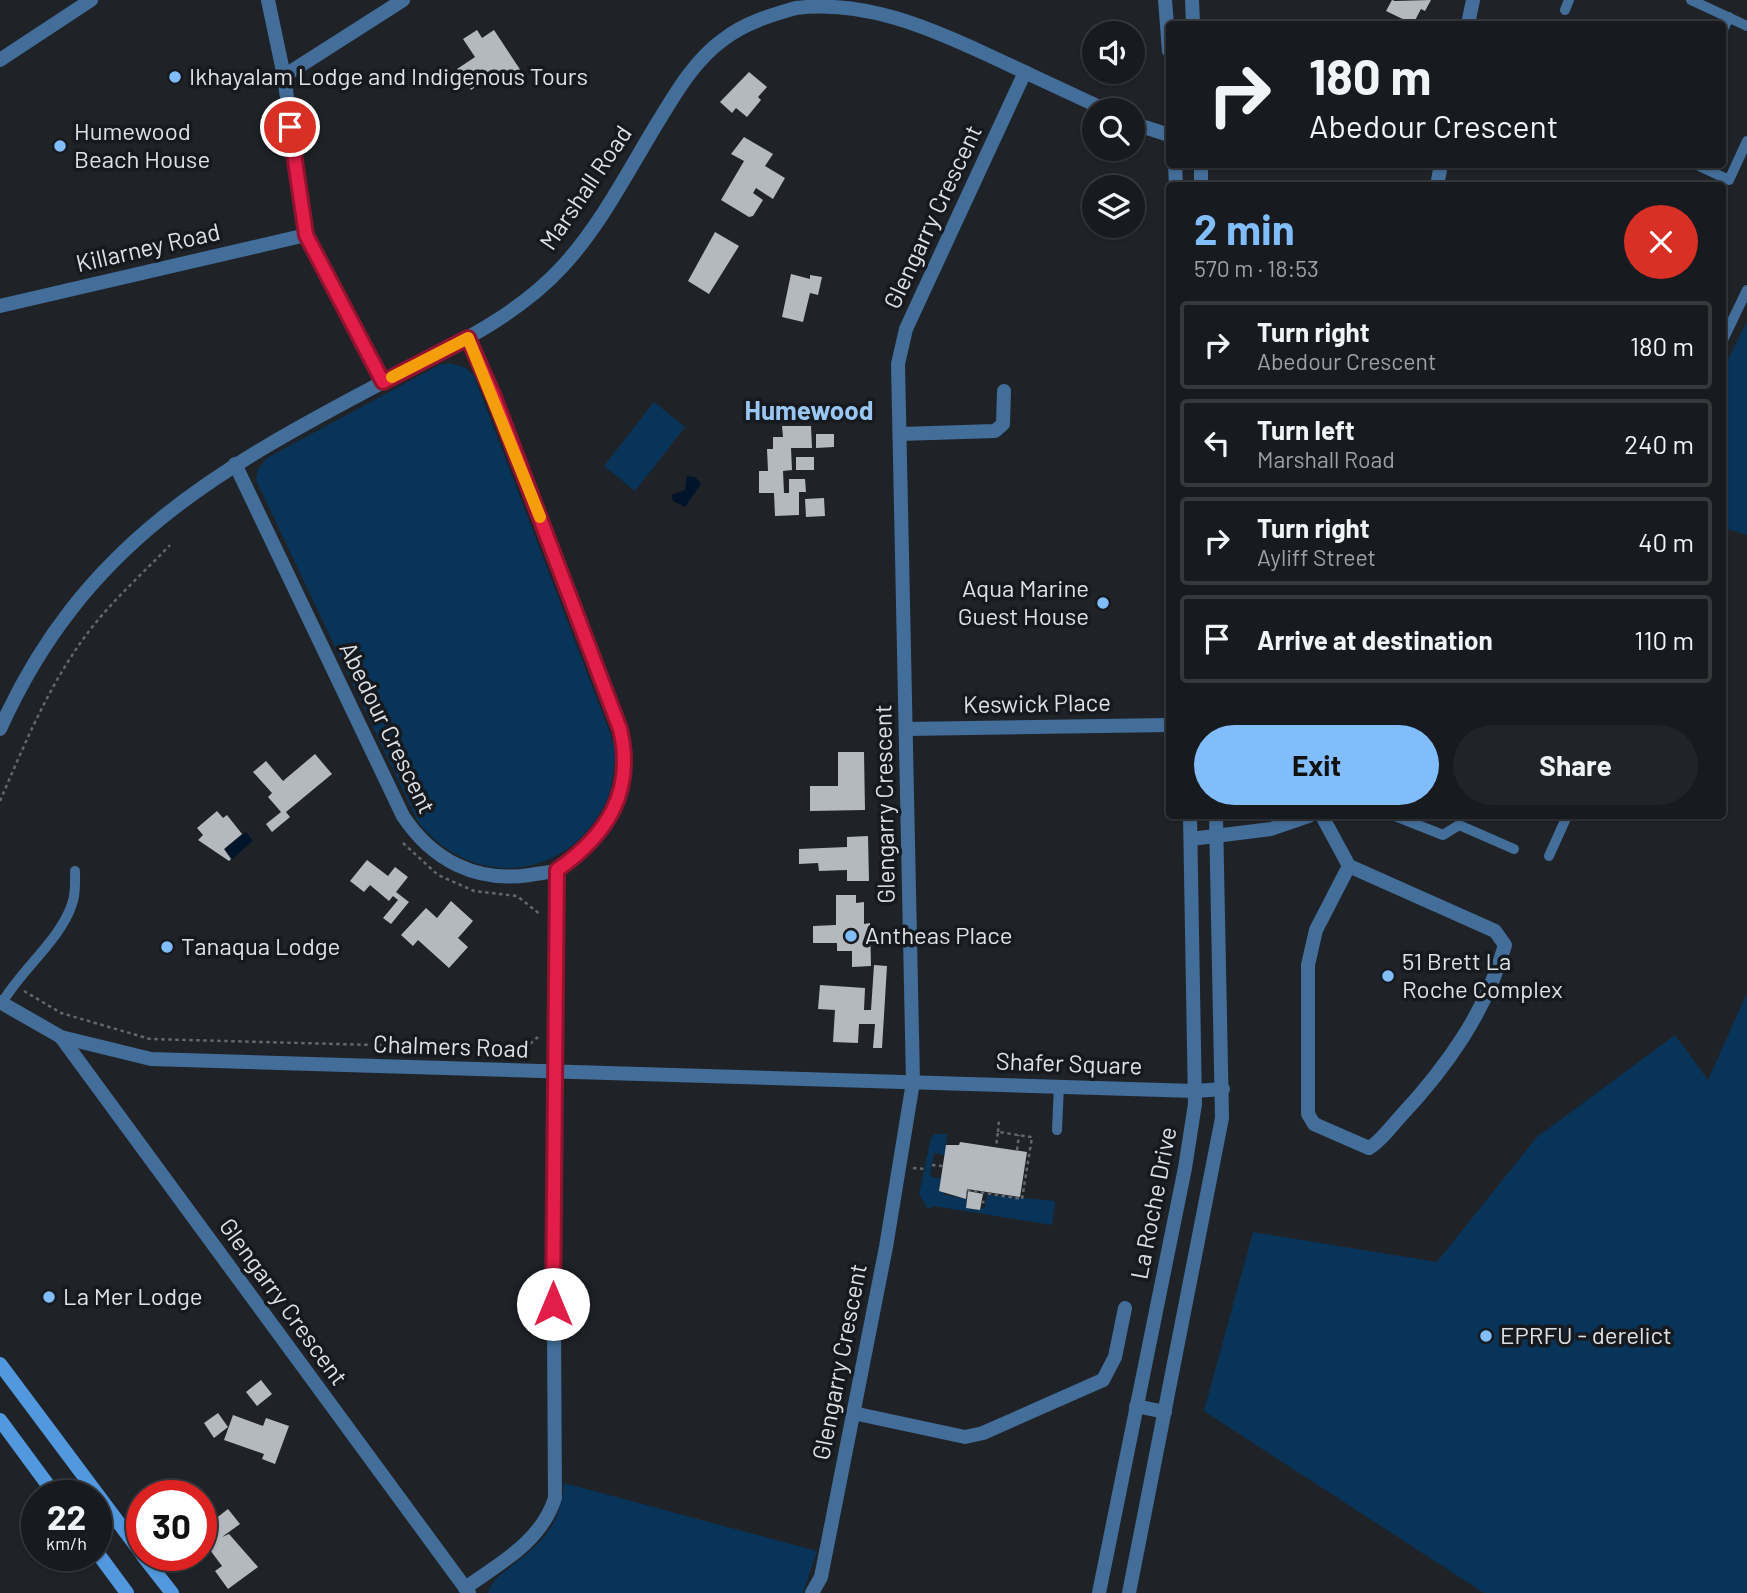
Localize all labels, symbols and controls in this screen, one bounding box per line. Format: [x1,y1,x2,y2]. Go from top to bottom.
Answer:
map controls [1082,21,1145,238]
button: sound [1082,21,1145,84]
text: 180 m [1309,46,1432,105]
icon: right [1194,49,1285,140]
place label: Ikhayalam Lodge and Indigenous Tours [189,61,588,90]
marker: Ikhayalam Lodge and Indigenous Tours [167,69,183,85]
pin [260,97,320,157]
button: search [1082,98,1145,161]
text: Abedour Crescent [1309,106,1558,144]
icon: arrive [271,108,309,146]
place label: Humewood Beach House [74,116,210,173]
street label: Marshall Road [533,119,637,255]
street label: Glengarry Crescent [876,120,987,313]
marker: Humewood Beach House [52,138,68,154]
button: layers [1082,175,1145,238]
text: 2 min [1194,203,1295,253]
button: close [1624,205,1698,279]
street label: Killarney Road [73,216,223,277]
text: 570 m · 18:53 [1194,254,1319,282]
text: Turn right [1257,316,1370,347]
icon: right [1198,326,1236,364]
text: 180 m [1630,330,1694,361]
text: Abedour Crescent [1257,347,1436,375]
district label: Humewood [745,394,873,425]
text: Turn left [1257,414,1355,445]
icon: left [1198,424,1236,462]
text: 240 m [1624,428,1694,459]
text: Marshall Road [1257,445,1395,473]
text: Turn right [1257,512,1370,543]
icon: right [1198,522,1236,560]
text: 40 m [1638,526,1694,557]
text: Ayliff Street [1257,543,1376,571]
place label: Aqua Marine Guest House [958,573,1089,630]
marker: Aqua Marine Guest House [1095,595,1111,611]
icon: arrive [1198,620,1236,658]
text: Arrive at destination [1257,624,1493,655]
text: 110 m [1634,624,1694,655]
street label: Abedour Crescent [334,637,442,818]
street label: Keswick Place [963,687,1111,718]
street label: Glengarry Crescent [867,704,900,904]
button: Exit [1194,725,1439,805]
button: Share [1453,725,1698,805]
place label: Antheas Place [865,920,1012,949]
marker: Antheas Place [843,928,859,944]
place label: Tanaqua Lodge [181,931,340,960]
marker: Tanaqua Lodge [159,939,175,955]
place label: 51 Brett La Roche Complex [1402,946,1563,1003]
marker: 51 Brett La Roche Complex [1380,968,1396,984]
street label: Chalmers Road [373,1028,529,1063]
street label: Shafer Square [995,1045,1143,1080]
street label: La Roche Drive [1124,1124,1182,1281]
street label: Glengarry Crescent [214,1212,355,1390]
street label: Glengarry Crescent [805,1261,872,1462]
position arrow [516,1267,590,1341]
place label: La Mer Lodge [63,1281,203,1310]
marker: La Mer Lodge [41,1289,57,1305]
place label: EPRFU - derelict [1500,1320,1672,1349]
marker: EPRFU - derelict [1478,1328,1494,1344]
speed limit sign: 30 [126,1480,217,1571]
text: 22 [47,1495,86,1537]
text: km/h [46,1532,87,1554]

